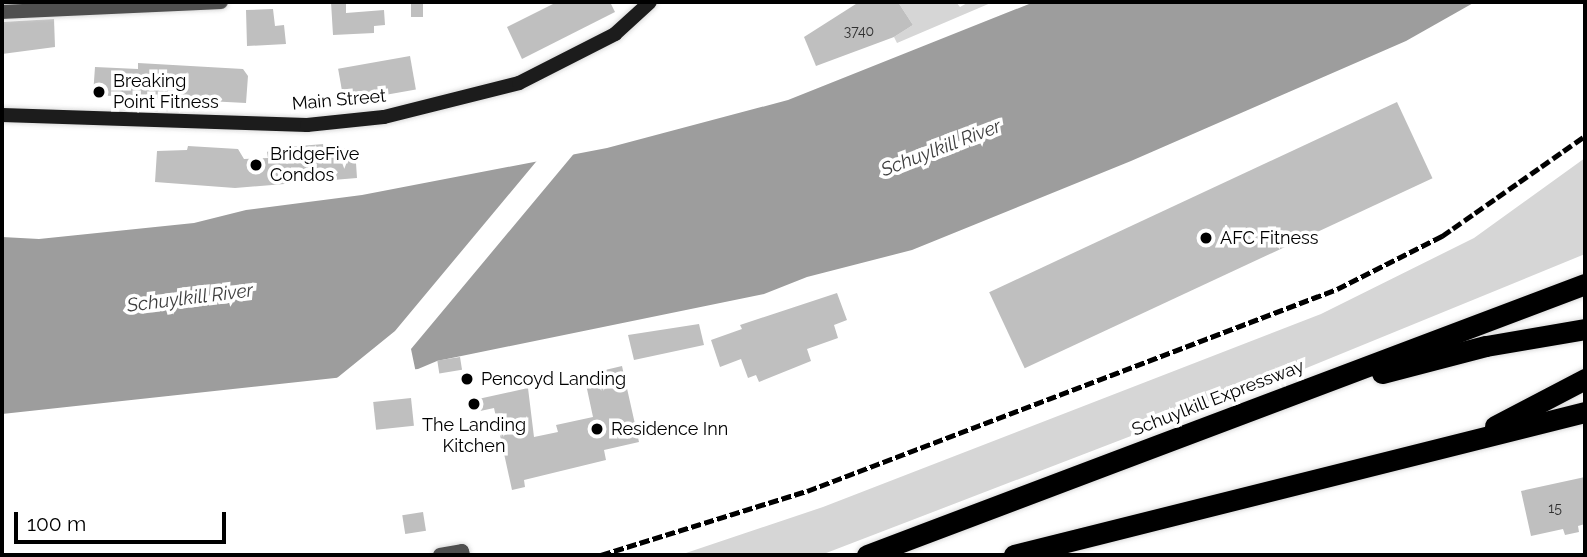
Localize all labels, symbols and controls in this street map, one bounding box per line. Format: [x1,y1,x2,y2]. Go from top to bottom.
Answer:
house number: 3740 [844,23,874,39]
place label: Breaking Point Fitness [113,71,219,114]
marker: Breaking Point Fitness [91,84,107,100]
street label: Main Street [291,85,387,115]
water label: Schuylkill River [877,115,1005,181]
place label: BridgeFive Condos [270,144,359,186]
marker: BridgeFive Condos [248,157,264,173]
place label: AFC Fitness [1220,227,1318,249]
marker: AFC Fitness [1198,230,1214,246]
water label: Schuylkill River [125,279,255,317]
street label: Schuylkill Expressway [1129,355,1307,441]
place label: Pencoyd Landing [481,368,626,390]
marker: Pencoyd Landing [459,371,475,387]
marker: The Landing Kitchen [466,396,482,412]
place label: The Landing Kitchen [422,415,526,458]
place label: Residence Inn [611,418,728,440]
marker: Residence Inn [589,421,605,437]
scale bar [18,498,229,542]
house number: 15 [1548,500,1562,516]
text: 100 m [27,511,86,536]

